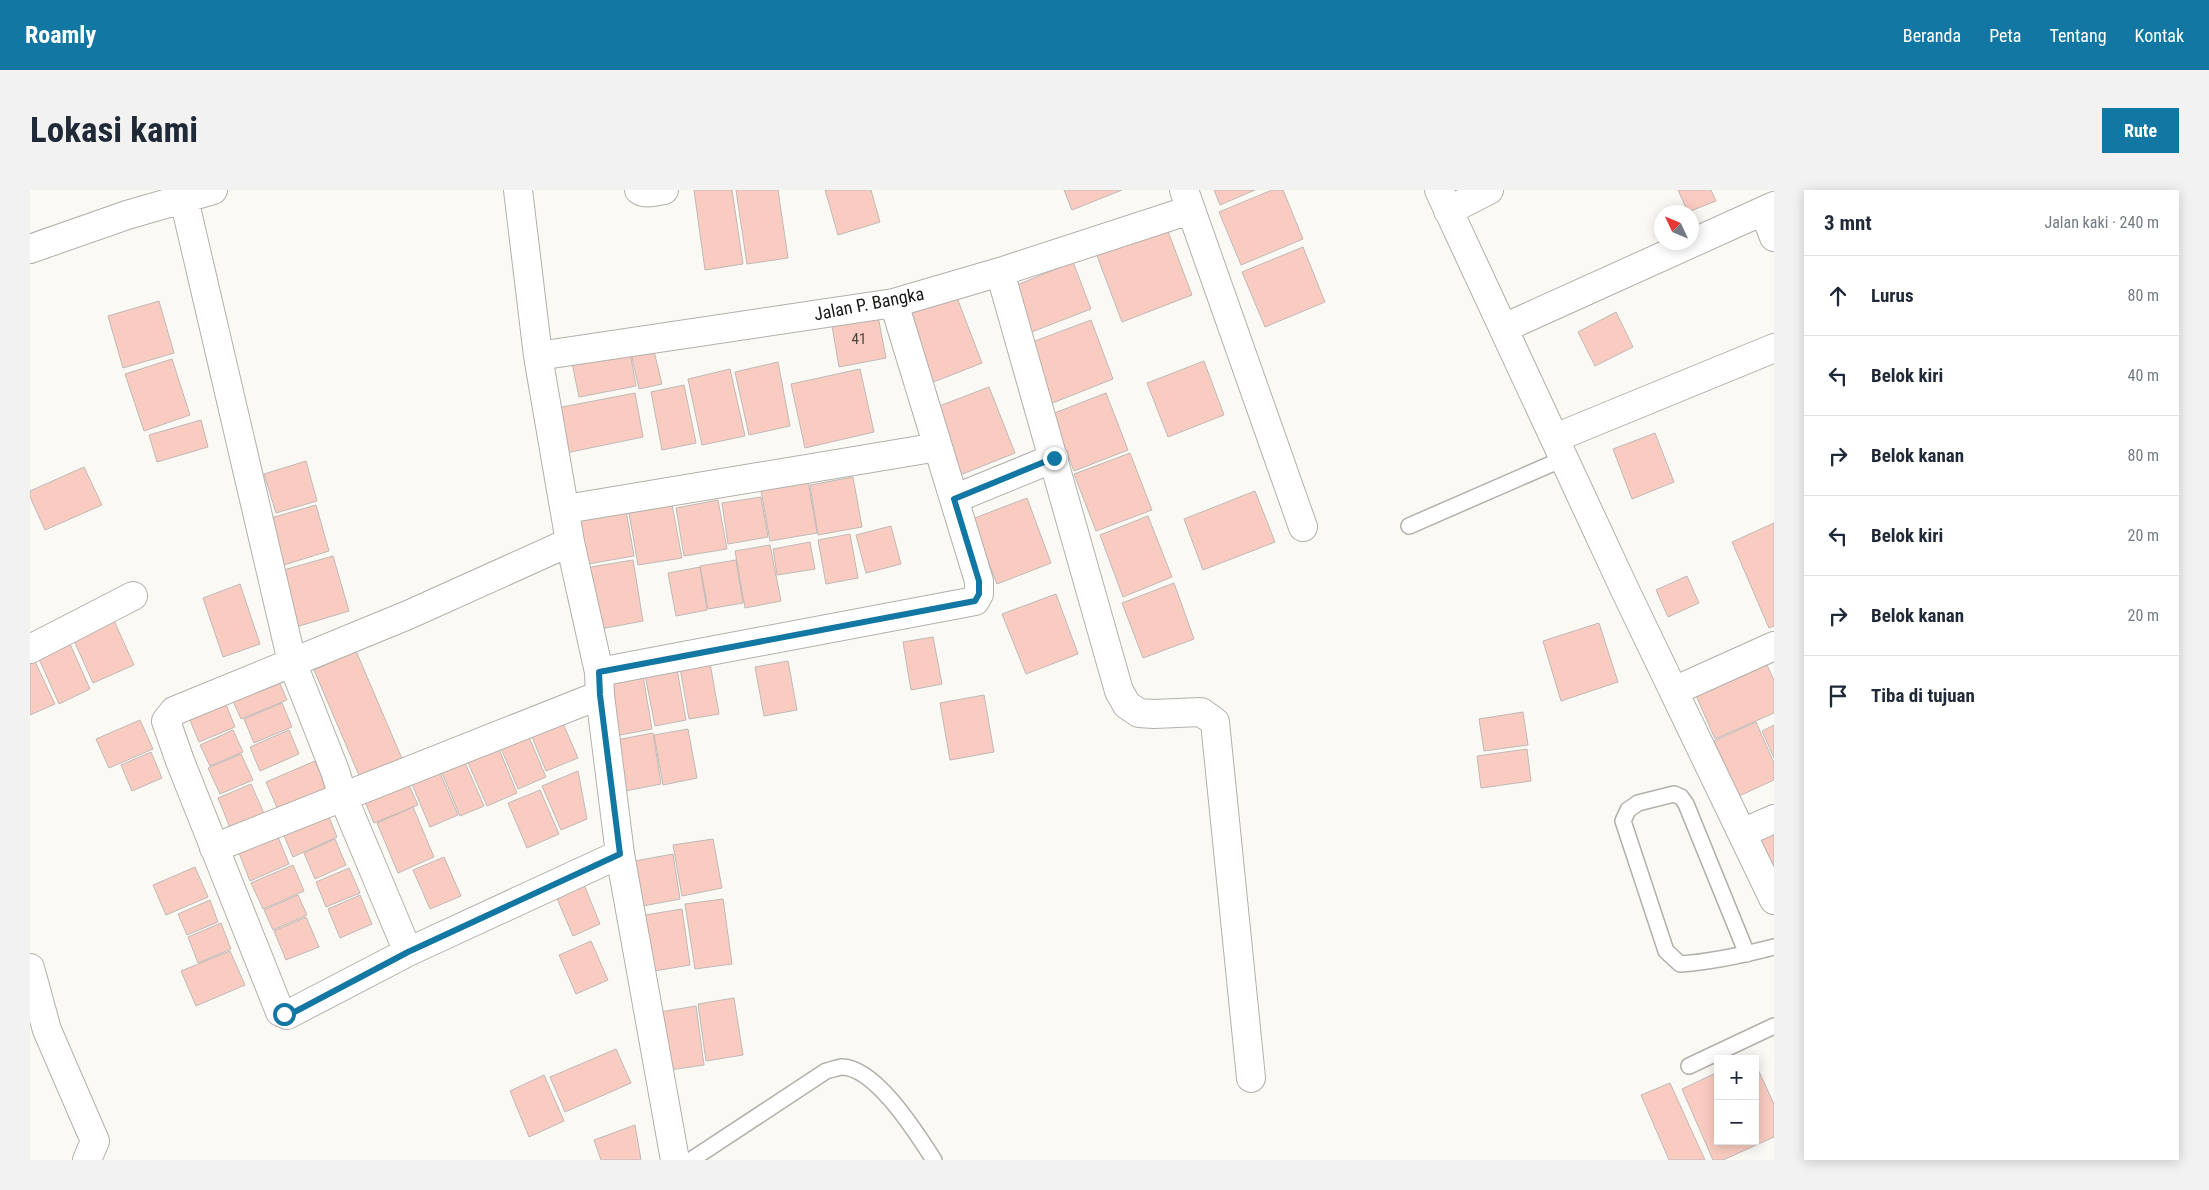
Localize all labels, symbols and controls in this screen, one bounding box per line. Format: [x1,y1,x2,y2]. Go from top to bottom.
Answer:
text: Roamly [25,21,96,49]
text: Beranda [1903,25,1961,46]
text: Peta [1989,25,2021,46]
text: Tentang [2049,25,2107,46]
text: Kontak [2135,25,2184,46]
button: Rute [2102,108,2179,153]
text: Lokasi kami [30,110,198,151]
north arrow [1654,205,1699,250]
text: 3 mnt [1824,211,1872,235]
text: Jalan kaki · 240 m [2044,213,2159,232]
icon: ahead [1824,282,1852,310]
street label: Jalan P. Bangka [812,283,926,324]
text: Lurus [1871,284,1914,307]
text: 80 m [2127,286,2159,305]
house number: 41 [852,330,866,348]
icon: left [1824,362,1852,390]
text: Belok kiri [1871,364,1943,387]
text: 40 m [2127,366,2159,385]
icon: right [1824,442,1852,470]
text: Belok kanan [1871,444,1964,467]
text: 80 m [2127,446,2159,465]
route end [1043,447,1066,470]
icon: left [1824,522,1852,550]
text: Belok kiri [1871,524,1943,547]
text: 20 m [2127,526,2159,545]
icon: right [1824,602,1852,630]
text: Belok kanan [1871,604,1964,627]
text: 20 m [2127,606,2159,625]
icon: arrive [1824,682,1852,710]
text: Tiba di tujuan [1871,684,1975,707]
route start [273,1003,296,1026]
map controls [1714,1055,1759,1145]
button: + [1714,1055,1759,1100]
button: − [1714,1100,1759,1145]

